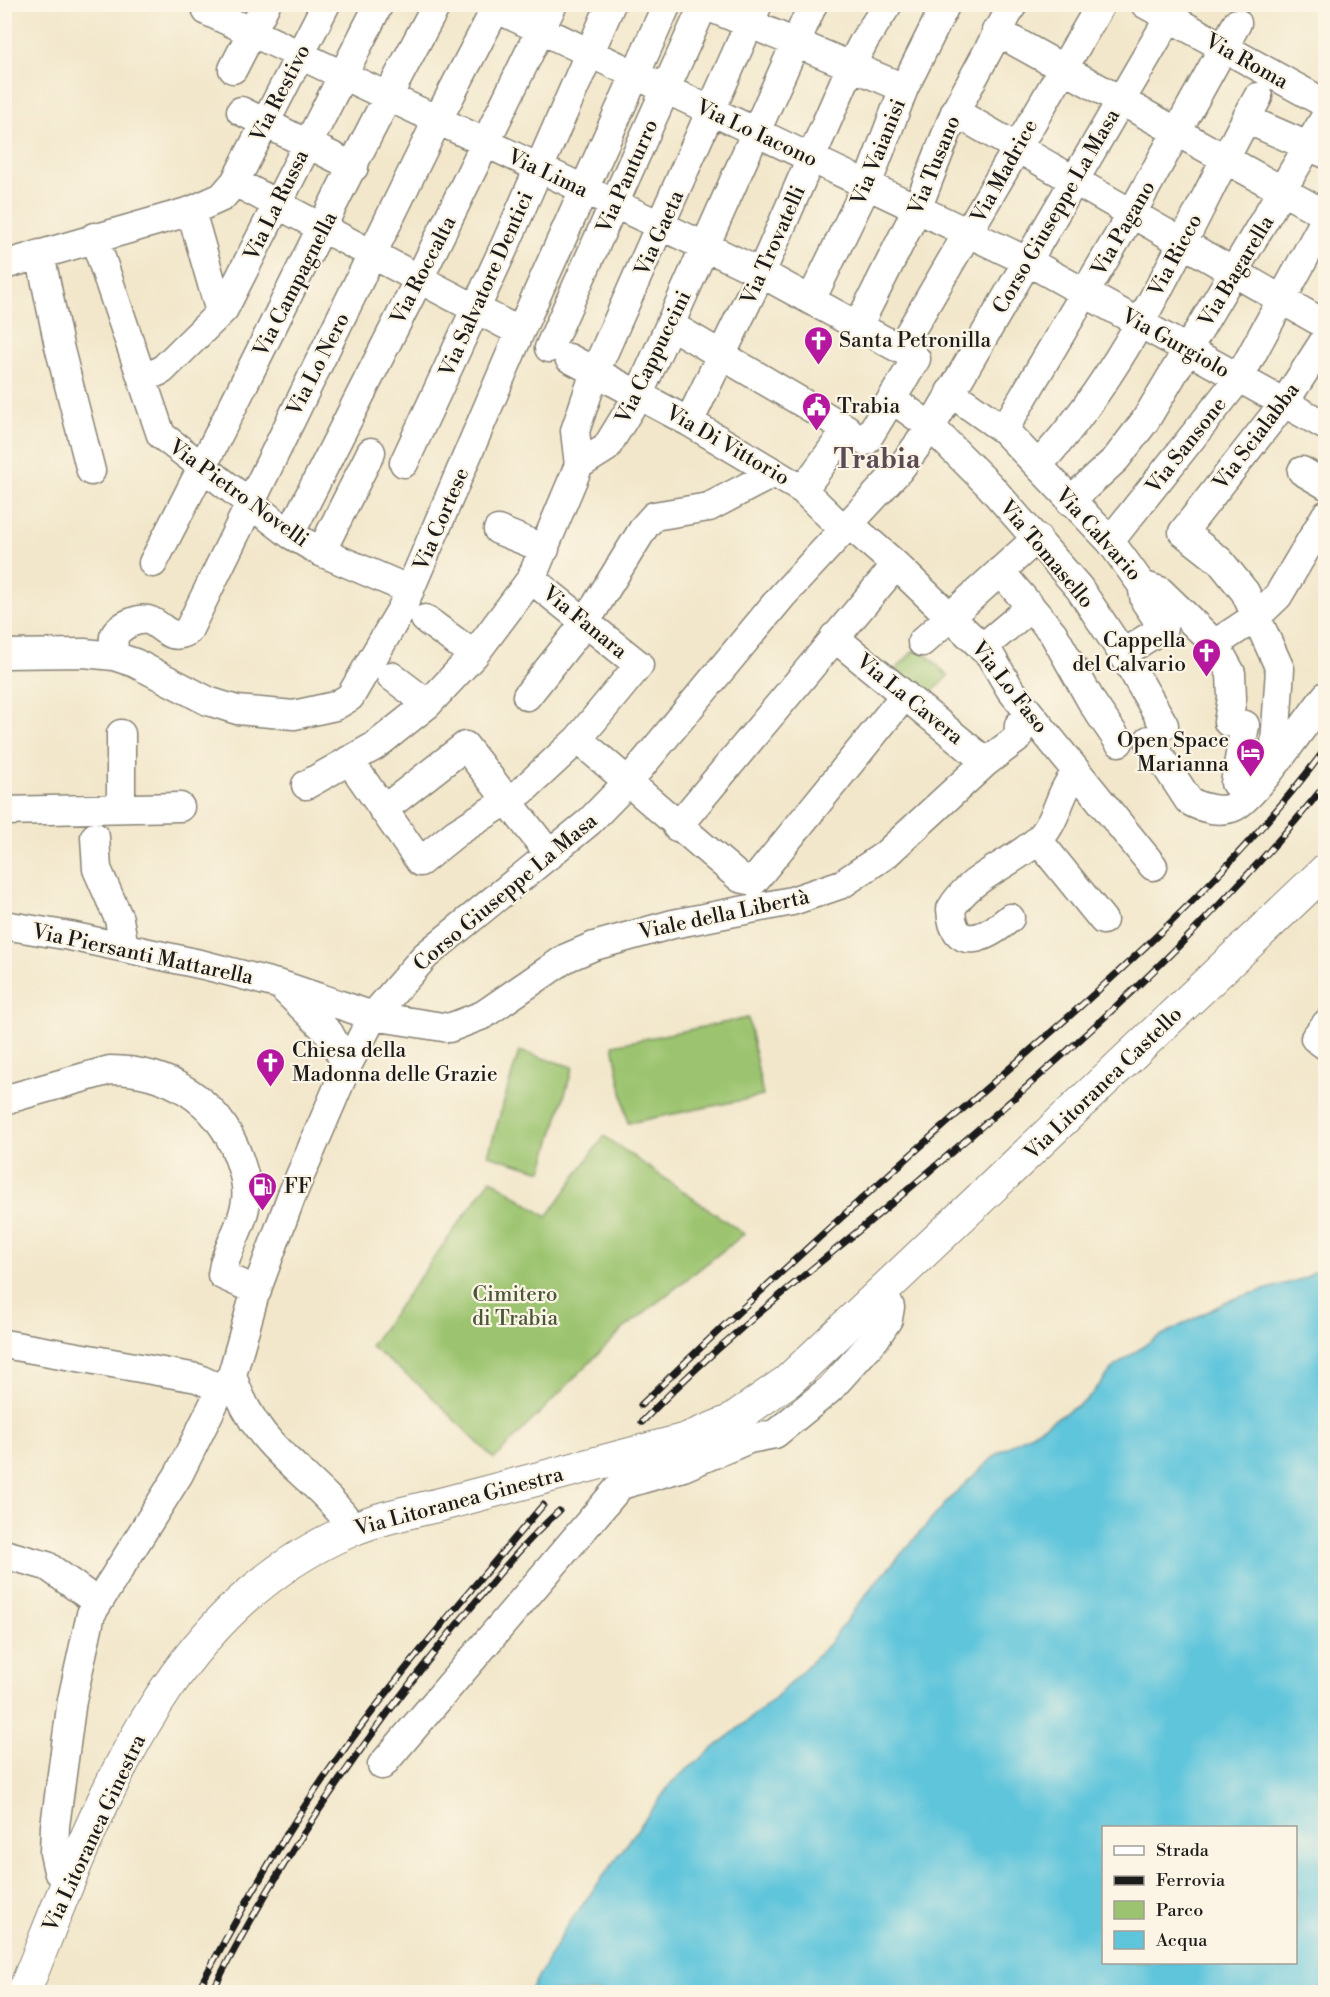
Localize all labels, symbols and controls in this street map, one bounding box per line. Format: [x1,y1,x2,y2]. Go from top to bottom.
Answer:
street label: Via Roma [1200,28,1293,95]
street label: Via Restivo [245,40,317,148]
street label: Via Lo Iacono [691,94,821,173]
street label: Via Vaianisi [845,95,912,210]
street label: Corso Giuseppe La Masa [988,104,1126,318]
street label: Via Tusano [903,112,967,220]
street label: Via Madrice [965,115,1044,229]
street label: Via Panturro [591,116,665,238]
street label: Via Lima [502,144,592,204]
street label: Via La Russa [238,145,315,266]
street label: Via Pagano [1086,176,1161,282]
street label: Via Trovatelli [736,182,812,310]
street label: Via Gaeta [629,186,690,281]
street label: Via Salvatore Dentici [434,188,539,382]
street label: Via Campagnella [248,207,344,362]
street label: Via Ricco [1143,210,1209,302]
street label: Via Bagarella [1193,211,1280,333]
street label: Via Roccalta [385,212,462,330]
street label: Via Cappuccini [610,287,697,429]
street label: Via Gurgiolo [1116,303,1234,384]
street label: Via Lo Nero [281,309,356,421]
church icon: Santa Petronilla [802,324,834,366]
place label: Santa Petronilla [839,328,991,354]
street label: Via Scialabba [1208,378,1306,496]
public building icon: Trabia [800,390,832,432]
street label: Via Sansone [1141,392,1232,500]
place label: Trabia [837,394,900,420]
street label: Via Di Vittorio [660,400,794,492]
street label: Via Pietro Novelli [162,434,314,553]
district label: Trabia [834,443,921,477]
street label: Via Cortese [408,464,475,576]
street label: Via Calvario [1049,482,1147,587]
street label: Via Tomasello [993,494,1099,614]
street label: Via Fanara [536,580,632,665]
place label: Cappella del Calvario [1072,628,1186,678]
street label: Via Lo Faso [965,636,1053,739]
church icon: Cappella del Calvario [1191,636,1223,678]
street label: Via La Cavera [850,648,968,751]
place label: Open Space Marianna [1117,728,1229,778]
hotel icon: Open Space Marianna [1234,736,1266,778]
street label: Corso Giuseppe La Masa [408,808,603,977]
street label: Viale della Libertà [635,884,812,946]
street label: Via Piersanti Mattarella [29,919,256,991]
street label: Via Litoranea Castello [1019,1002,1188,1167]
place label: Chiesa della Madonna delle Grazie [292,1038,498,1088]
church icon: Chiesa della Madonna delle Grazie [255,1046,287,1088]
fuel station icon: FF [247,1170,279,1212]
place label: FF [284,1174,312,1200]
park label: Cimitero di Trabia [472,1282,558,1332]
street label: Via Litoranea Ginestra [351,1462,567,1543]
street label: Via Litoranea Ginestra [37,1730,152,1937]
legend [1102,1826,1297,1964]
text: Strada [1156,1839,1210,1862]
text: Ferrovia [1156,1869,1226,1892]
text: Parco [1156,1899,1203,1922]
text: Acqua [1155,1929,1208,1952]

